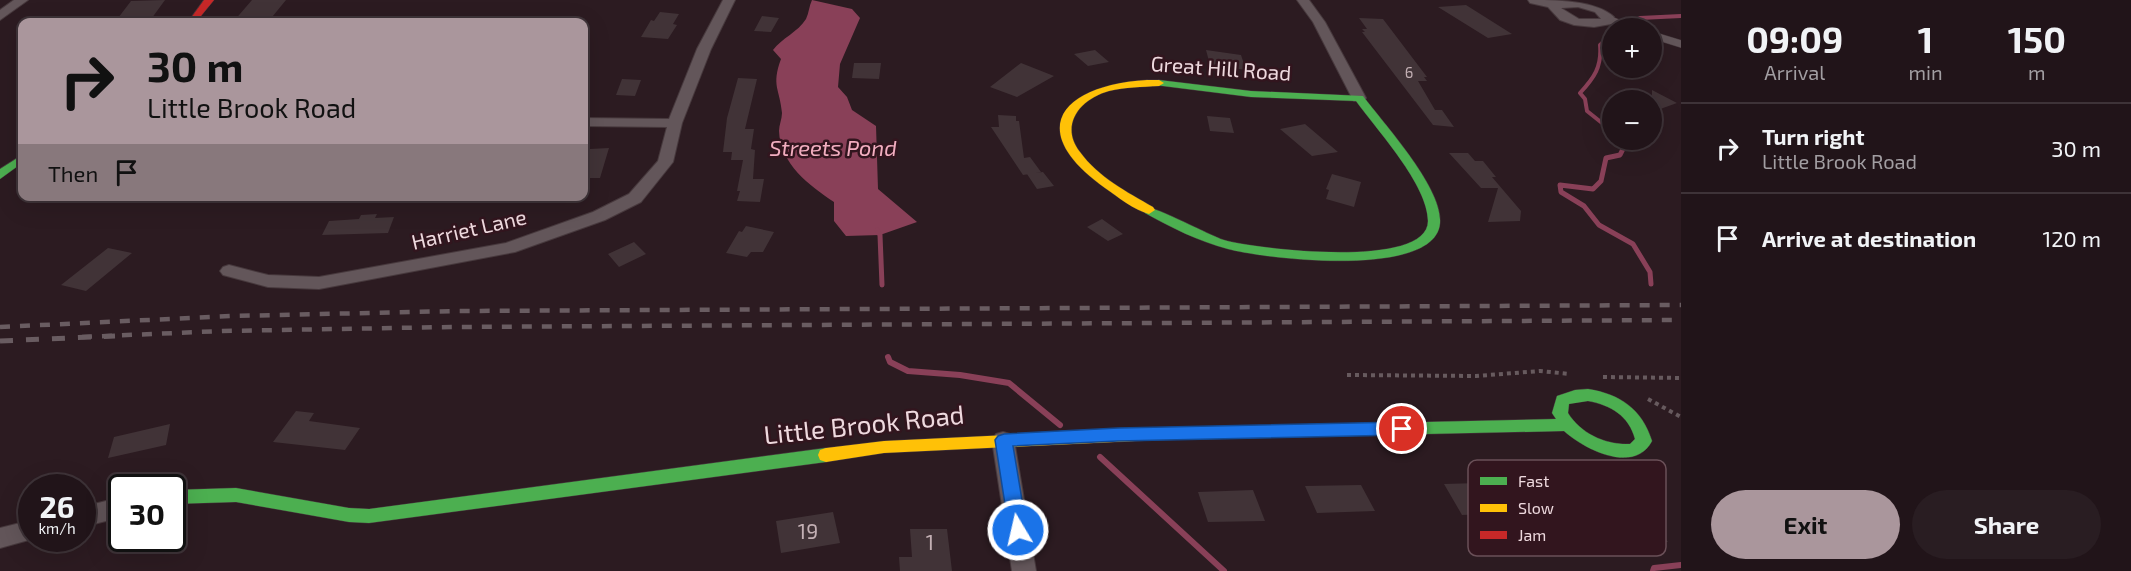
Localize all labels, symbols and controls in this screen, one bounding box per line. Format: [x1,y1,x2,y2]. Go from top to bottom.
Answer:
text: 09:09 [1746,17,1843,60]
text: 1 [1918,17,1933,60]
text: 150 [2008,17,2066,60]
map controls [1602,18,1662,150]
button: + [1602,18,1662,78]
text: 30 m [147,40,243,90]
icon: right [48,42,126,120]
street label: Great Hill Road [1150,50,1292,85]
text: Arrival [1764,60,1825,84]
text: min [1908,60,1943,84]
text: m [2028,60,2046,84]
house number: 6 [1405,63,1413,81]
button: − [1602,90,1662,150]
text: Little Brook Road [147,91,356,123]
text: Turn right [1762,123,1864,149]
icon: right [1711,132,1744,165]
water label: Streets Pond [769,134,897,160]
text: 30 m [2051,135,2101,161]
text: Little Brook Road [1762,149,1917,173]
icon: arrive [110,156,143,189]
text: Then [48,160,98,186]
street label: Harriet Lane [409,203,529,254]
icon: arrive [1711,222,1744,255]
text: Arrive at destination [1762,225,1976,251]
text: 120 m [2042,225,2101,251]
street label: Little Brook Road [762,398,966,449]
pin [1376,403,1427,454]
icon: arrive [1385,412,1418,445]
legend [1468,460,1666,556]
text: Fast [1518,471,1549,490]
speed limit sign: 30 [108,474,186,552]
text: 26 [39,488,75,524]
button: Exit [1711,490,1900,559]
button: Share [1912,490,2101,559]
position arrow [986,498,1050,562]
text: Slow [1518,498,1554,517]
house number: 19 [798,518,818,543]
text: km/h [38,519,76,537]
text: Jam [1518,525,1546,544]
house number: 1 [926,529,934,554]

